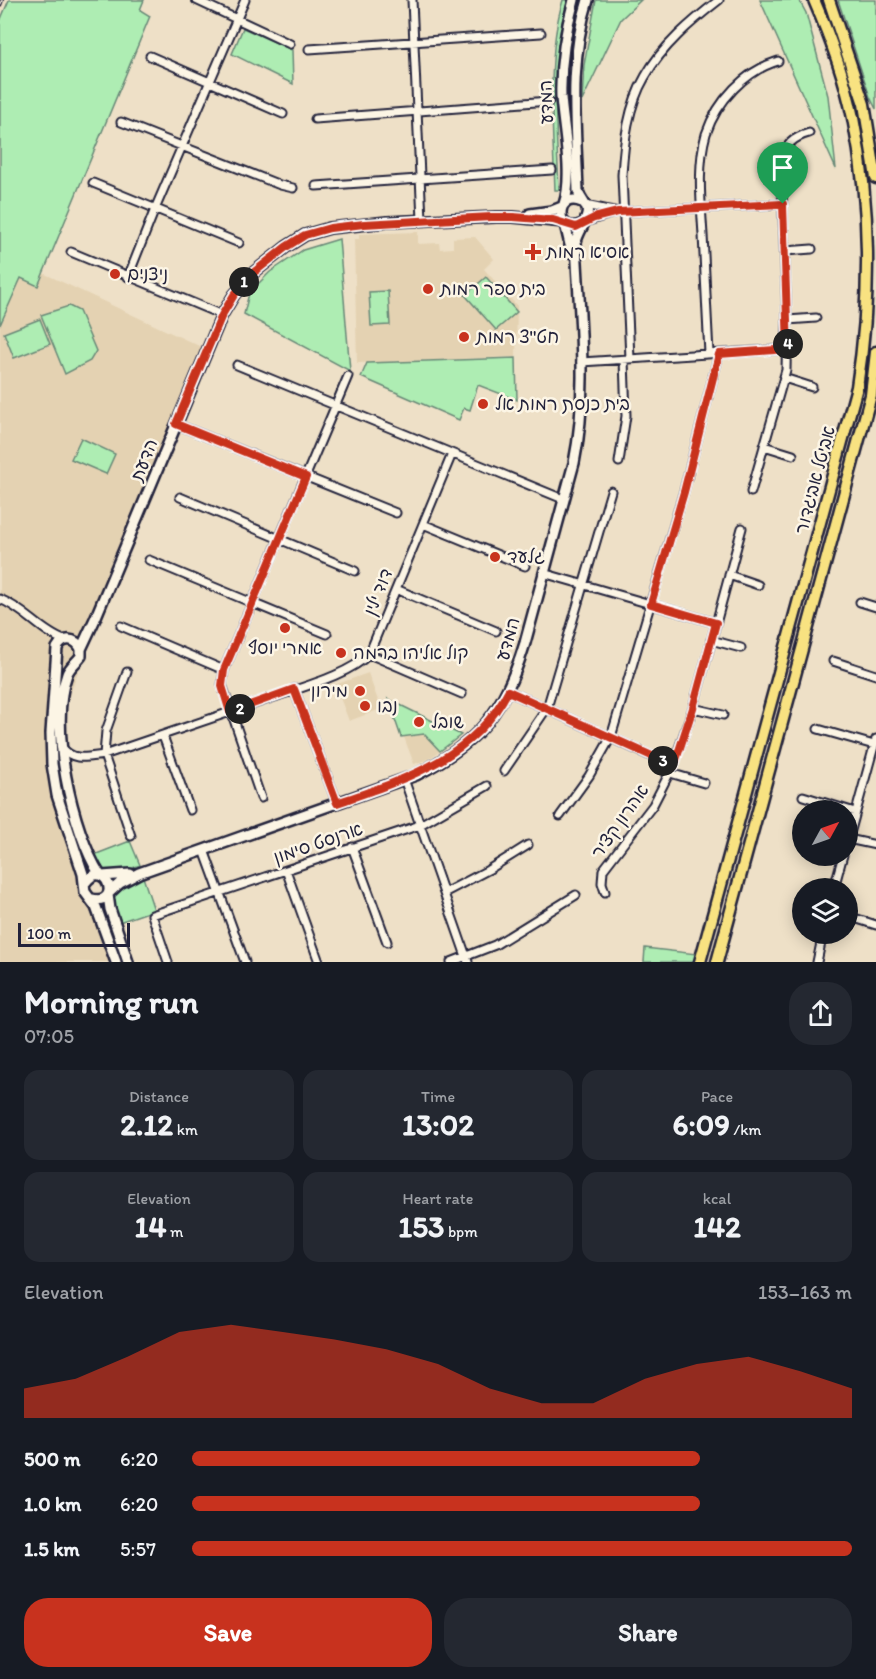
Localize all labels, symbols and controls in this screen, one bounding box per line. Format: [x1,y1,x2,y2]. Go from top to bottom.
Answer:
street label: המדע [534,80,558,124]
pin [757,142,808,204]
icon: arrive [766,151,799,184]
place label: אסיא רמות [545,241,630,263]
marker: אסיא רמות [524,243,542,261]
place label: ניצנים [127,263,168,285]
marker: ניצנים [108,267,122,281]
pin: 1 [229,267,259,297]
text: 1 [240,272,248,291]
place label: בית ספר רמות [439,278,546,300]
marker: בית ספר רמות [421,282,435,296]
place label: חט''צ רמות [475,326,559,348]
pin: 4 [773,329,803,359]
marker: חט''צ רמות [457,330,471,344]
text: 4 [783,334,793,353]
place label: בית כנסת רמות אל [495,393,630,415]
marker: בית כנסת רמות אל [476,397,490,411]
street label: אביטל אביגדור [790,423,840,536]
street label: הדעת [125,436,162,485]
place label: גלעד [507,546,545,568]
marker: גלעד [488,550,502,564]
street label: דוד ילין [359,565,397,619]
street label: המדע [491,615,525,663]
marker: אמרי יוסף [278,621,292,635]
place label: אמרי יוסף [248,637,322,659]
place label: קול אליהו ברמה [353,642,469,664]
marker: קול אליהו ברמה [334,646,348,660]
place label: מירון [311,680,348,702]
marker: מירון [353,684,367,698]
pin: 2 [225,694,255,724]
place label: נבו [377,695,398,717]
text: 2 [236,699,244,718]
marker: נבו [358,699,372,713]
place label: שובל [431,711,464,733]
marker: שובל [412,715,426,729]
pin: 3 [648,746,678,776]
text: 3 [659,751,667,770]
street label: אהרון קציר [586,780,654,862]
north arrow [792,800,858,866]
map controls [792,800,858,944]
street label: ארנסט סימון [271,817,366,869]
button: layers [792,878,858,944]
scale bar [18,920,130,947]
text: 100 m [27,924,71,943]
text: Morning run [24,982,199,1021]
button: share [789,982,852,1045]
text: 07:05 [24,1024,74,1048]
text: Distance [129,1087,189,1106]
text: Time [421,1087,455,1106]
text: Pace [701,1087,733,1106]
text: 2.12 [120,1106,173,1143]
text: 13:02 [402,1106,474,1143]
text: 6:09 [673,1106,730,1143]
text: km [173,1120,198,1139]
text: /km [730,1120,761,1139]
text: Elevation [127,1189,191,1208]
text: Heart rate [403,1189,473,1208]
text: kcal [703,1189,731,1208]
text: 14 [134,1208,166,1245]
text: 153 [398,1208,444,1245]
text: 142 [693,1208,741,1245]
text: m [166,1222,184,1241]
text: bpm [444,1222,478,1241]
text: Elevation [24,1280,103,1304]
text: 153–163 m [758,1280,852,1304]
text: 500 m [24,1447,80,1471]
text: 6:20 [120,1447,158,1471]
text: 1.0 km [24,1492,81,1516]
text: 6:20 [120,1492,158,1516]
text: 1.5 km [24,1537,80,1561]
text: 5:57 [120,1537,156,1561]
button: Save [24,1598,432,1667]
button: Share [444,1598,852,1667]

